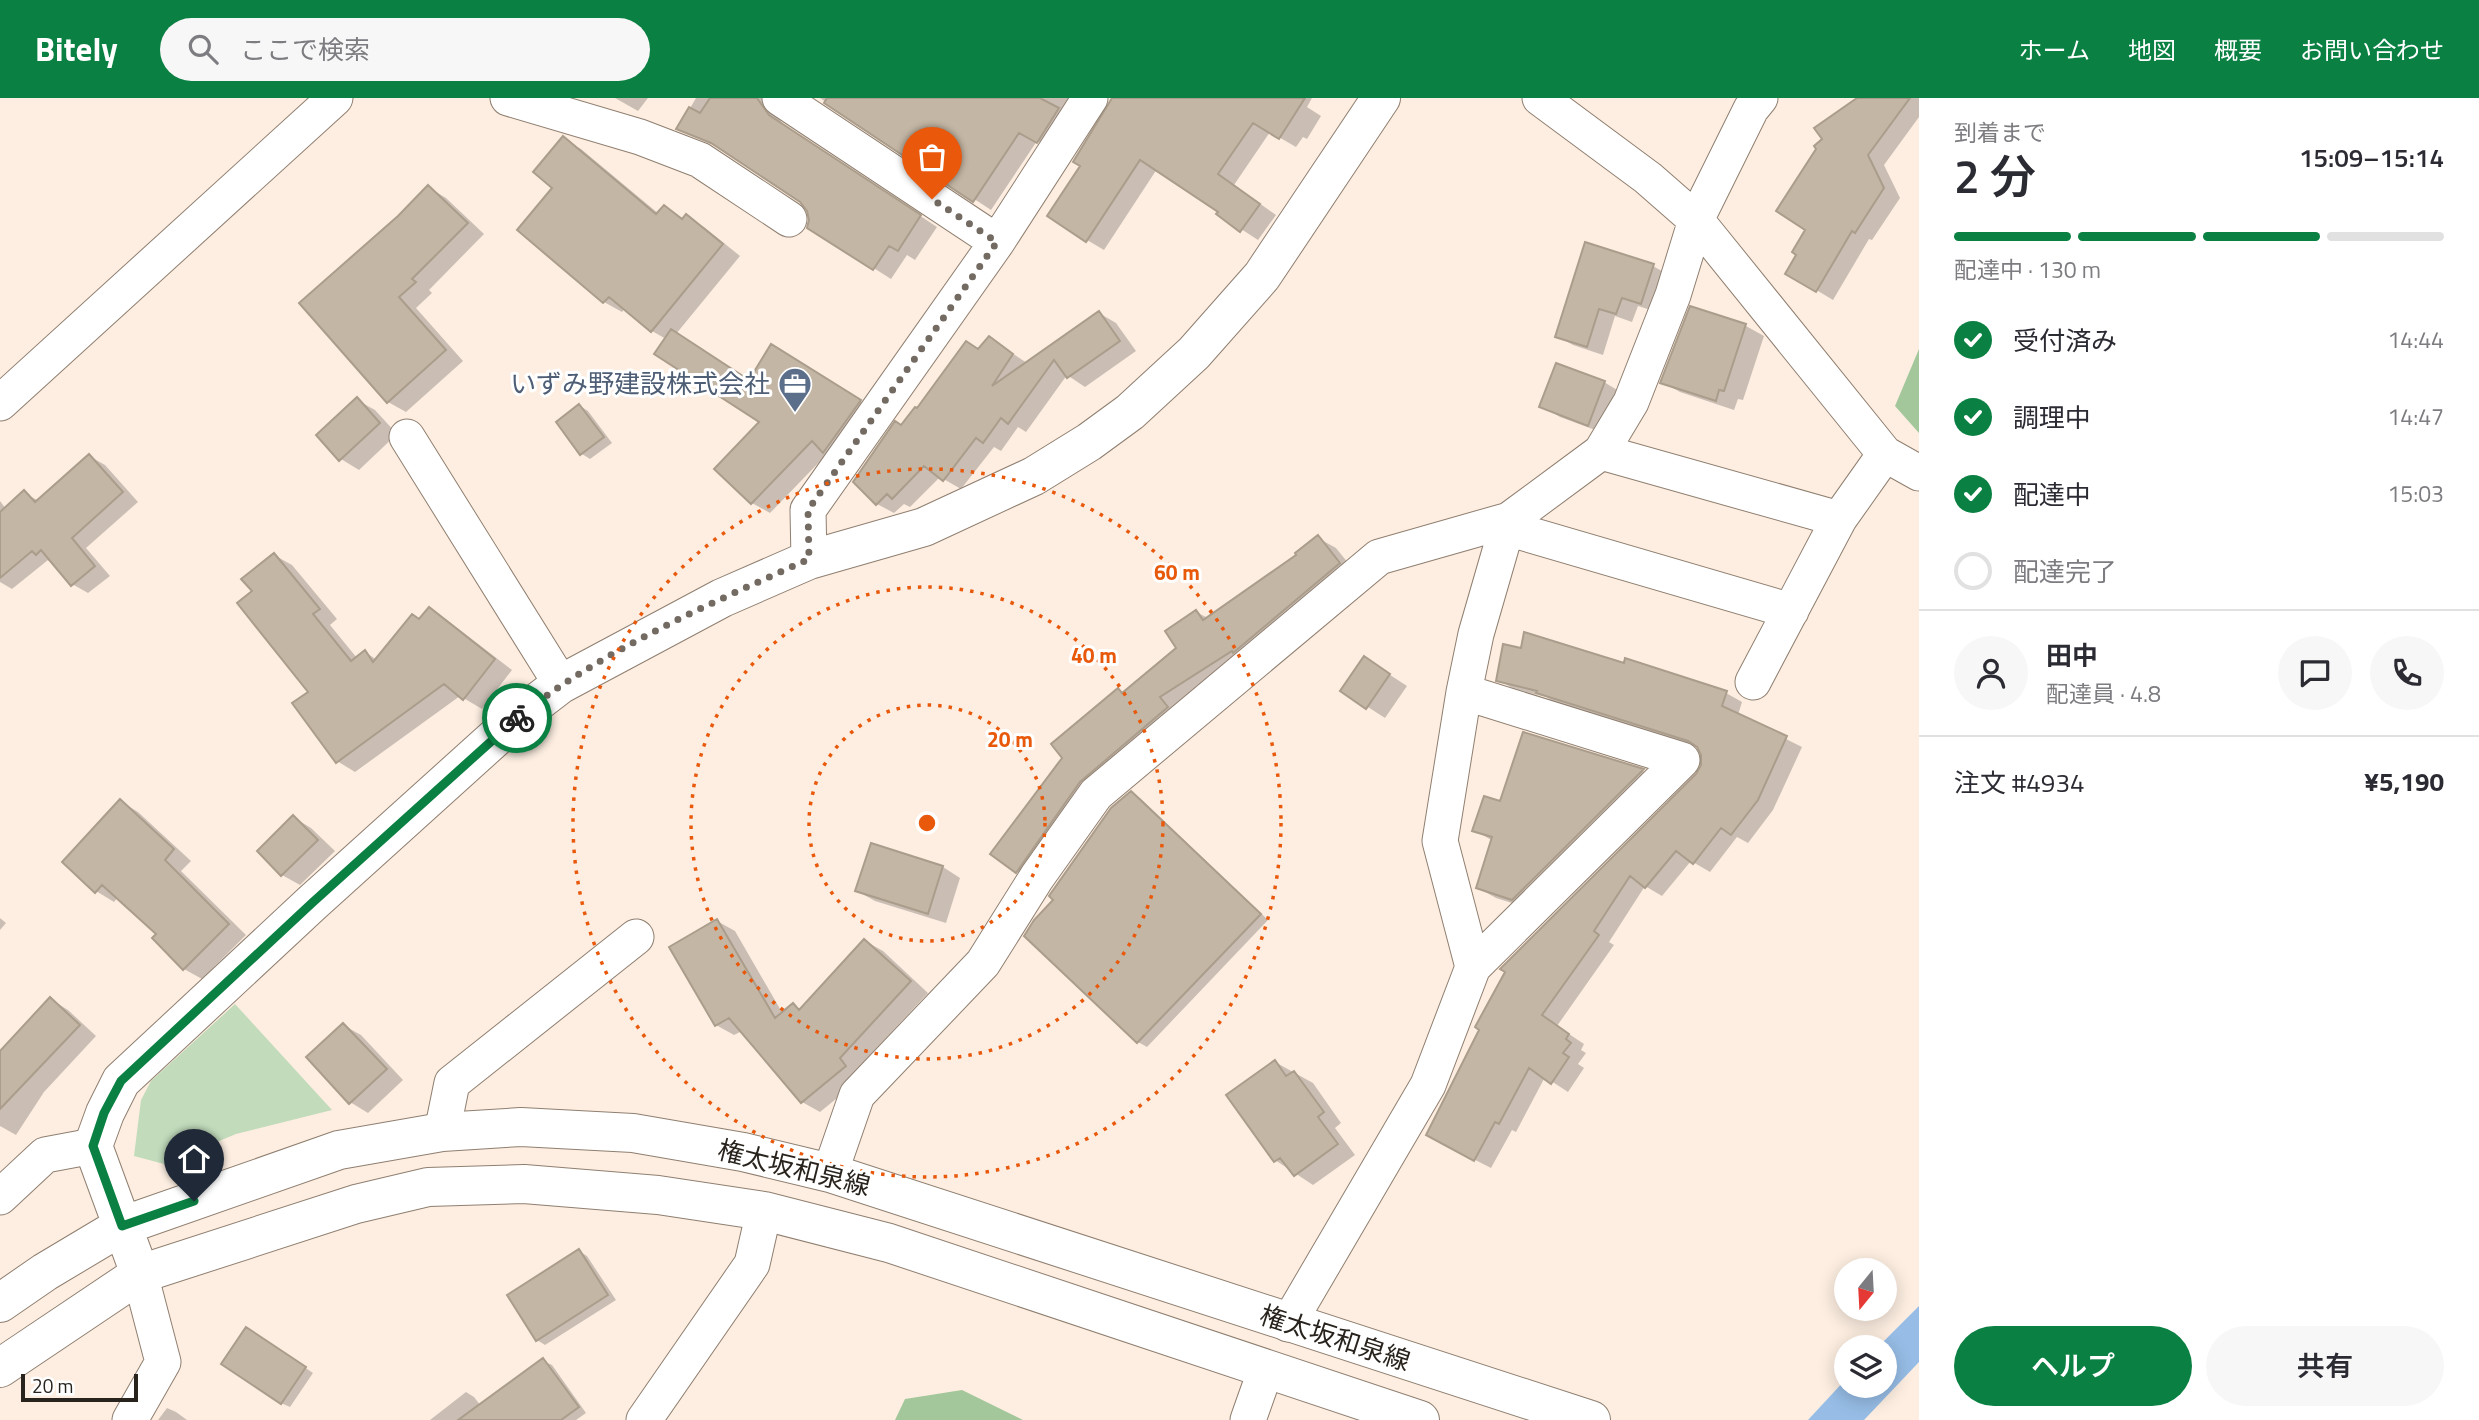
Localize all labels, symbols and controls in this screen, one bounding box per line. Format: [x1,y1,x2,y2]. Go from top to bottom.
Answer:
search box [160,18,650,81]
text: Bitely [35,24,118,74]
icon: search [184,30,222,68]
text: ここで検索 [240,30,370,69]
text: ホーム [2019,32,2090,68]
text: 地図 [2128,32,2176,68]
text: 概要 [2214,32,2262,68]
text: お問い合わせ [2300,32,2444,68]
text: 到着まで [1954,115,2046,150]
pin [902,127,962,199]
icon: bag [913,138,951,176]
text: 15:09–15:14 [2299,138,2444,177]
text: 2 分 [1954,141,2036,211]
text: 配達中 · 130 m [1954,252,2101,287]
icon: check [1954,321,1992,359]
text: 受付済み [2013,321,2117,360]
text: 14:44 [2387,322,2444,357]
place label: いずみ野建設株式会社 [510,364,770,403]
office icon: いずみ野建設株式会社 [776,365,814,414]
icon: check [1954,398,1992,436]
text: 調理中 [2013,398,2091,437]
text: 14:47 [2387,399,2444,434]
icon: check [1954,475,1992,513]
text: 配達中 [2013,475,2091,514]
text: 15:03 [2387,476,2444,511]
text: 配達完了 [2013,552,2117,591]
text: 60 m [1154,556,1200,588]
button: person [1954,636,2028,710]
text: 田中 [2046,636,2098,675]
button: chat [2278,636,2352,710]
button: phone [2370,636,2444,710]
text: 40 m [1071,639,1117,671]
text: 配達員 · 4.8 [2046,676,2161,711]
courier [482,683,552,753]
icon: bike [498,699,536,737]
text: 20 m [987,723,1033,755]
text: ¥5,190 [2364,762,2444,801]
text: 注文 #4934 [1954,763,2085,802]
centre of rings [915,811,939,835]
pin [164,1129,224,1201]
street label: 権太坂和泉線 [714,1130,875,1205]
icon: home [175,1140,213,1178]
north arrow [1834,1258,1897,1321]
map controls [1834,1258,1897,1398]
street label: 権太坂和泉線 [1255,1295,1415,1380]
button: ヘルプ [1954,1326,2192,1406]
button: 共有 [2206,1326,2444,1406]
button: layers [1834,1335,1897,1398]
scale bar [21,1371,138,1403]
text: 20 m [32,1371,73,1400]

